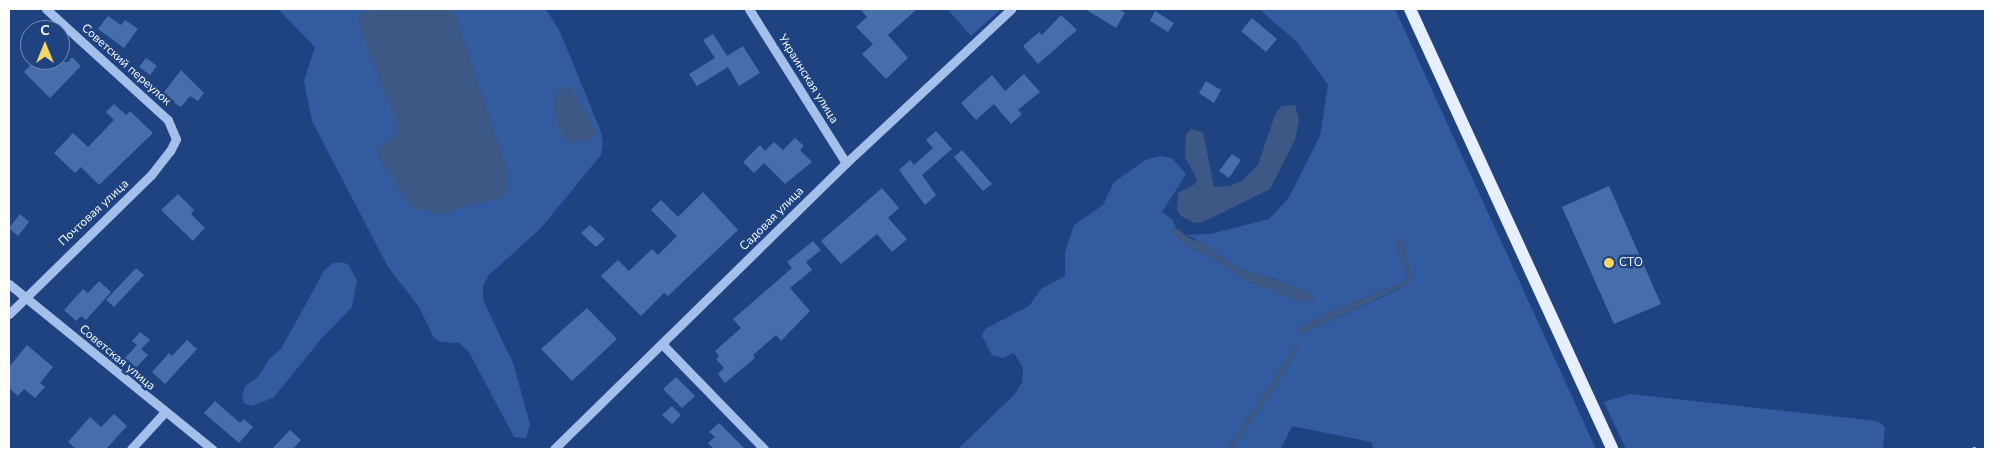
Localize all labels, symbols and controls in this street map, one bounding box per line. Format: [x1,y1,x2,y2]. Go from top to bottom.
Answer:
north arrow [20,20,70,70]
text: С [40,21,50,40]
street label: Советский переулок [78,21,174,109]
street label: Украинская улица [775,32,841,126]
street label: Почтовая улица [56,177,132,249]
street label: Садовая улица [737,184,807,254]
place label: СТО [1619,256,1643,270]
marker: СТО [1603,257,1615,269]
street label: Советская улица [76,322,158,394]

